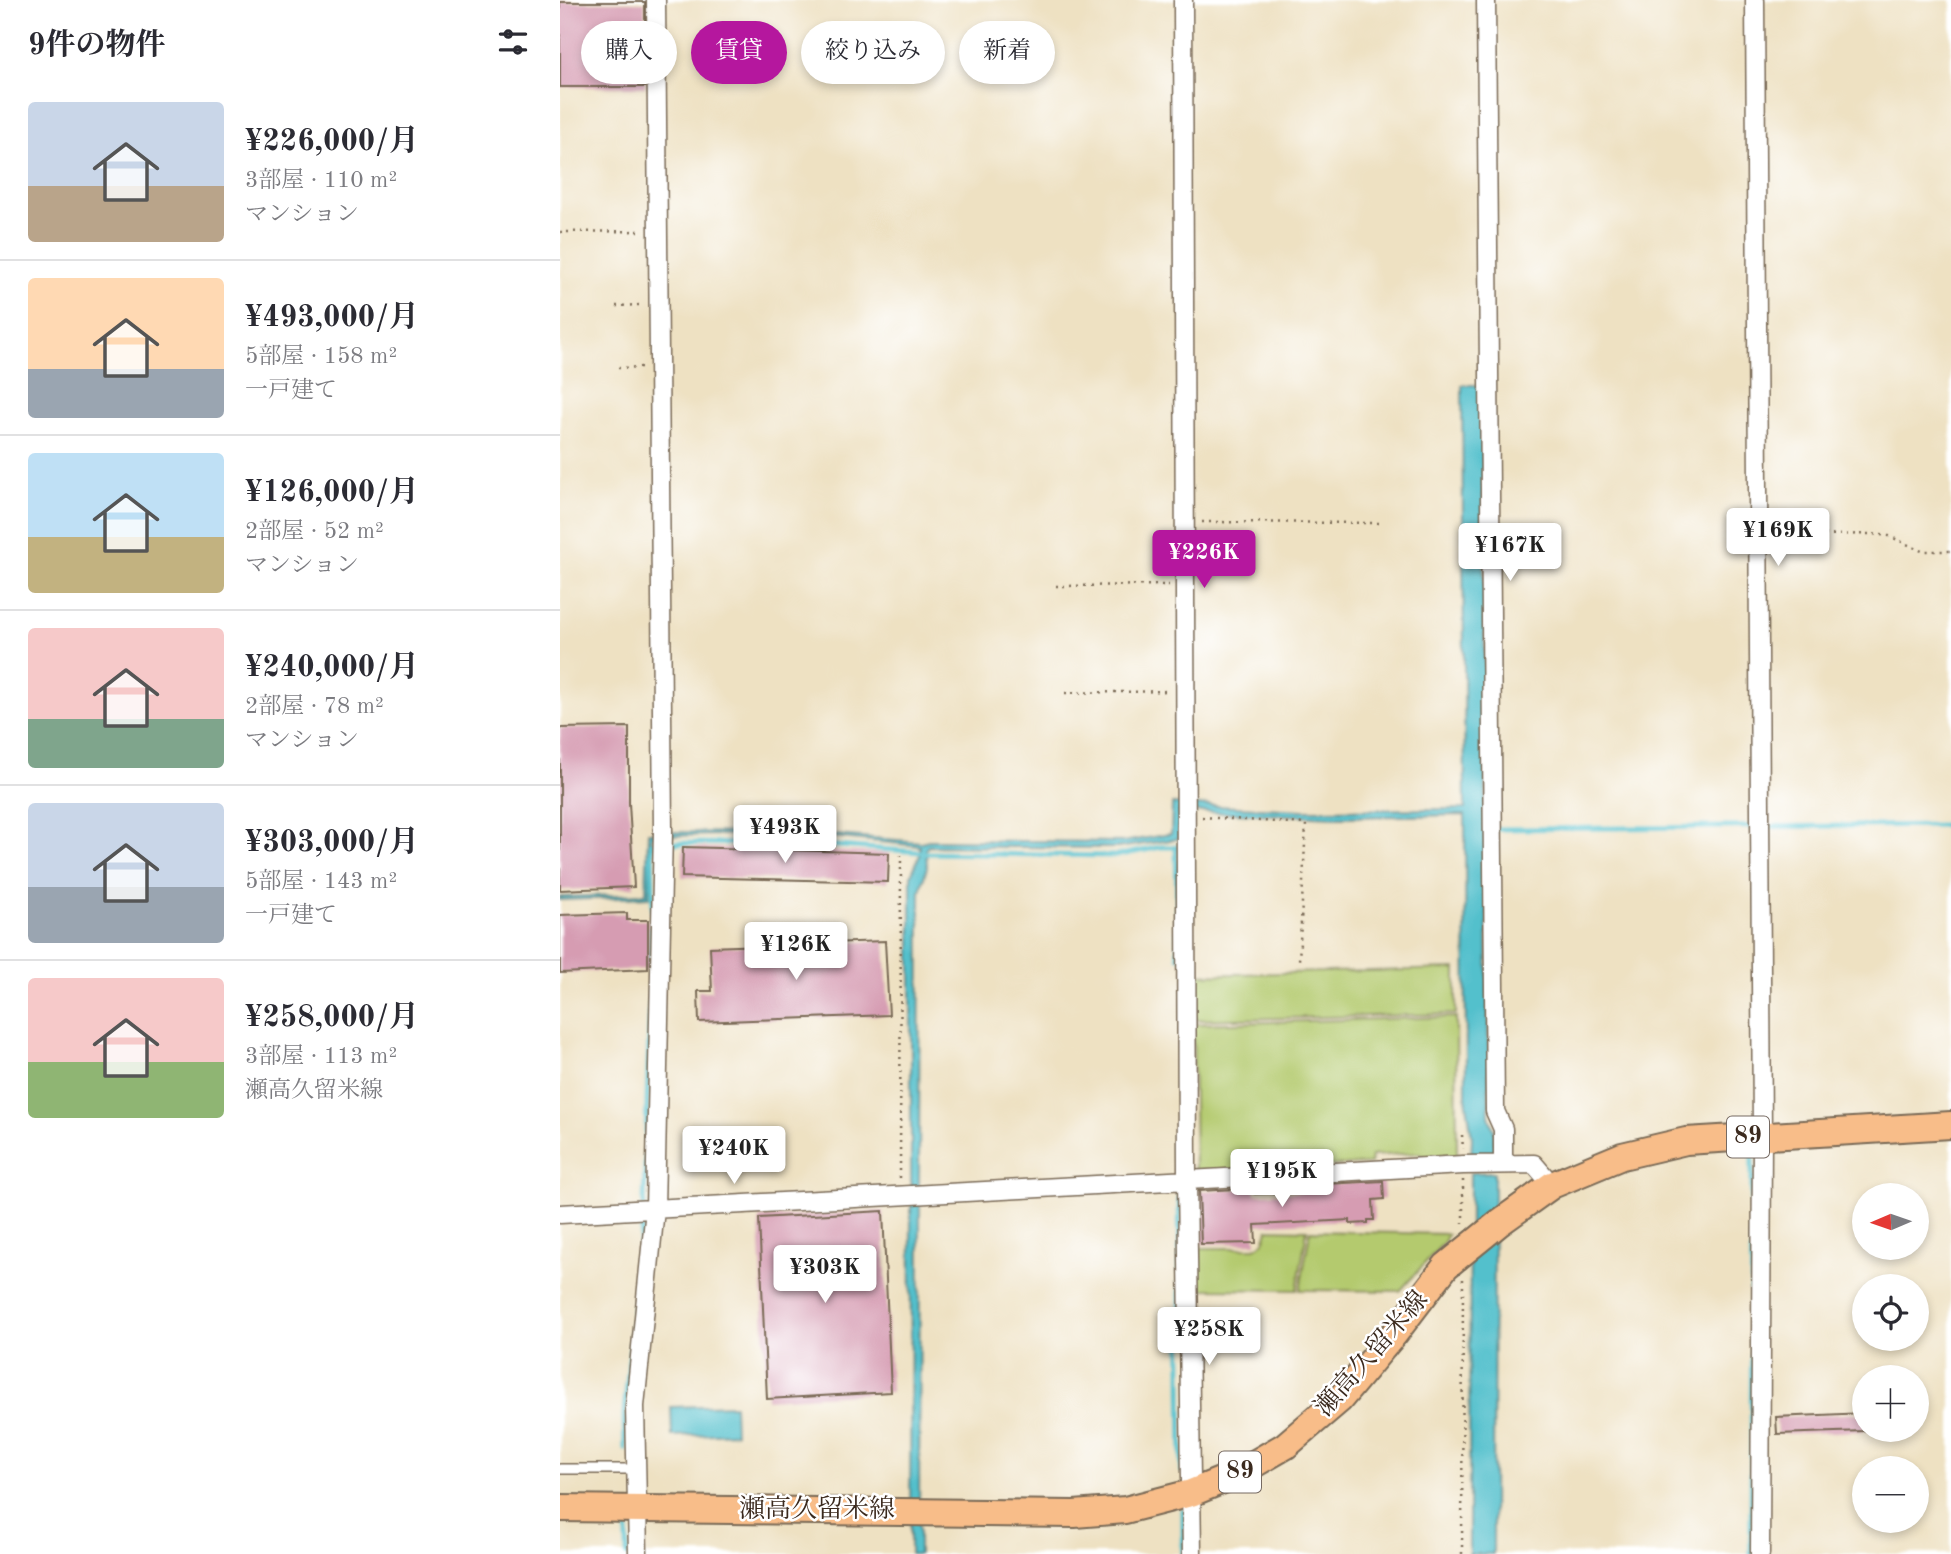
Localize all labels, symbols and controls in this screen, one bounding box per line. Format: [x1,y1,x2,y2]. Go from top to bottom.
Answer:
chip: 購入 [581,21,677,84]
chip: 賃貸 [691,21,787,84]
chip: 絞り込み [801,21,945,84]
chip: 新着 [959,21,1055,84]
icon: filters [494,23,532,61]
text: 9件の物件 [28,31,165,61]
text: ¥226,000/月 [245,127,419,157]
icon: home [84,130,168,214]
text: 3部屋 · 110 m² [245,169,397,192]
text: マンション [245,203,359,226]
text: ¥493,000/月 [245,303,419,333]
icon: home [84,306,168,390]
text: 5部屋 · 158 m² [245,345,397,368]
text: 一戸建て [245,379,337,402]
text: ¥126,000/月 [245,478,419,508]
icon: home [84,481,168,565]
pin: ¥169K [1729,508,1827,568]
text: ¥169K [1742,519,1814,542]
text: 2部屋 · 52 m² [245,520,384,543]
pin: ¥167K [1461,524,1559,583]
pin: ¥226K [1155,530,1253,590]
text: ¥167K [1474,534,1546,557]
text: ¥226K [1168,541,1240,564]
text: マンション [245,554,359,577]
text: ¥240,000/月 [245,653,419,683]
icon: home [84,656,168,740]
text: 2部屋 · 78 m² [245,695,384,718]
text: マンション [245,729,359,752]
pin: ¥493K [736,806,834,865]
text: ¥493K [749,816,821,839]
text: ¥303,000/月 [245,828,419,858]
icon: home [84,831,168,915]
text: 5部屋 · 143 m² [245,870,397,893]
text: 一戸建て [245,904,337,927]
pin: ¥126K [747,922,845,982]
text: ¥126K [760,933,832,956]
text: ¥258,000/月 [245,1003,419,1033]
icon: home [84,1006,168,1090]
text: 3部屋 · 113 m² [245,1045,397,1068]
text: 瀬高久留米線 [245,1079,383,1102]
road number: 89 [1727,1116,1769,1157]
pin: ¥240K [685,1126,783,1186]
text: ¥240K [698,1137,770,1160]
pin: ¥195K [1233,1150,1331,1209]
text: ¥195K [1246,1160,1318,1183]
north arrow [1852,1183,1928,1260]
map controls [1852,1183,1929,1533]
pin: ¥303K [776,1246,874,1305]
text: ¥303K [789,1256,861,1279]
button: locate [1852,1274,1929,1351]
street label: 瀬高久留米線 [1310,1285,1433,1421]
pin: ¥258K [1160,1308,1258,1367]
text: ¥258K [1173,1318,1245,1341]
button: + [1852,1365,1929,1442]
road number: 89 [1219,1452,1261,1492]
button: − [1852,1456,1929,1533]
street label: 瀬高久留米線 [739,1495,895,1523]

